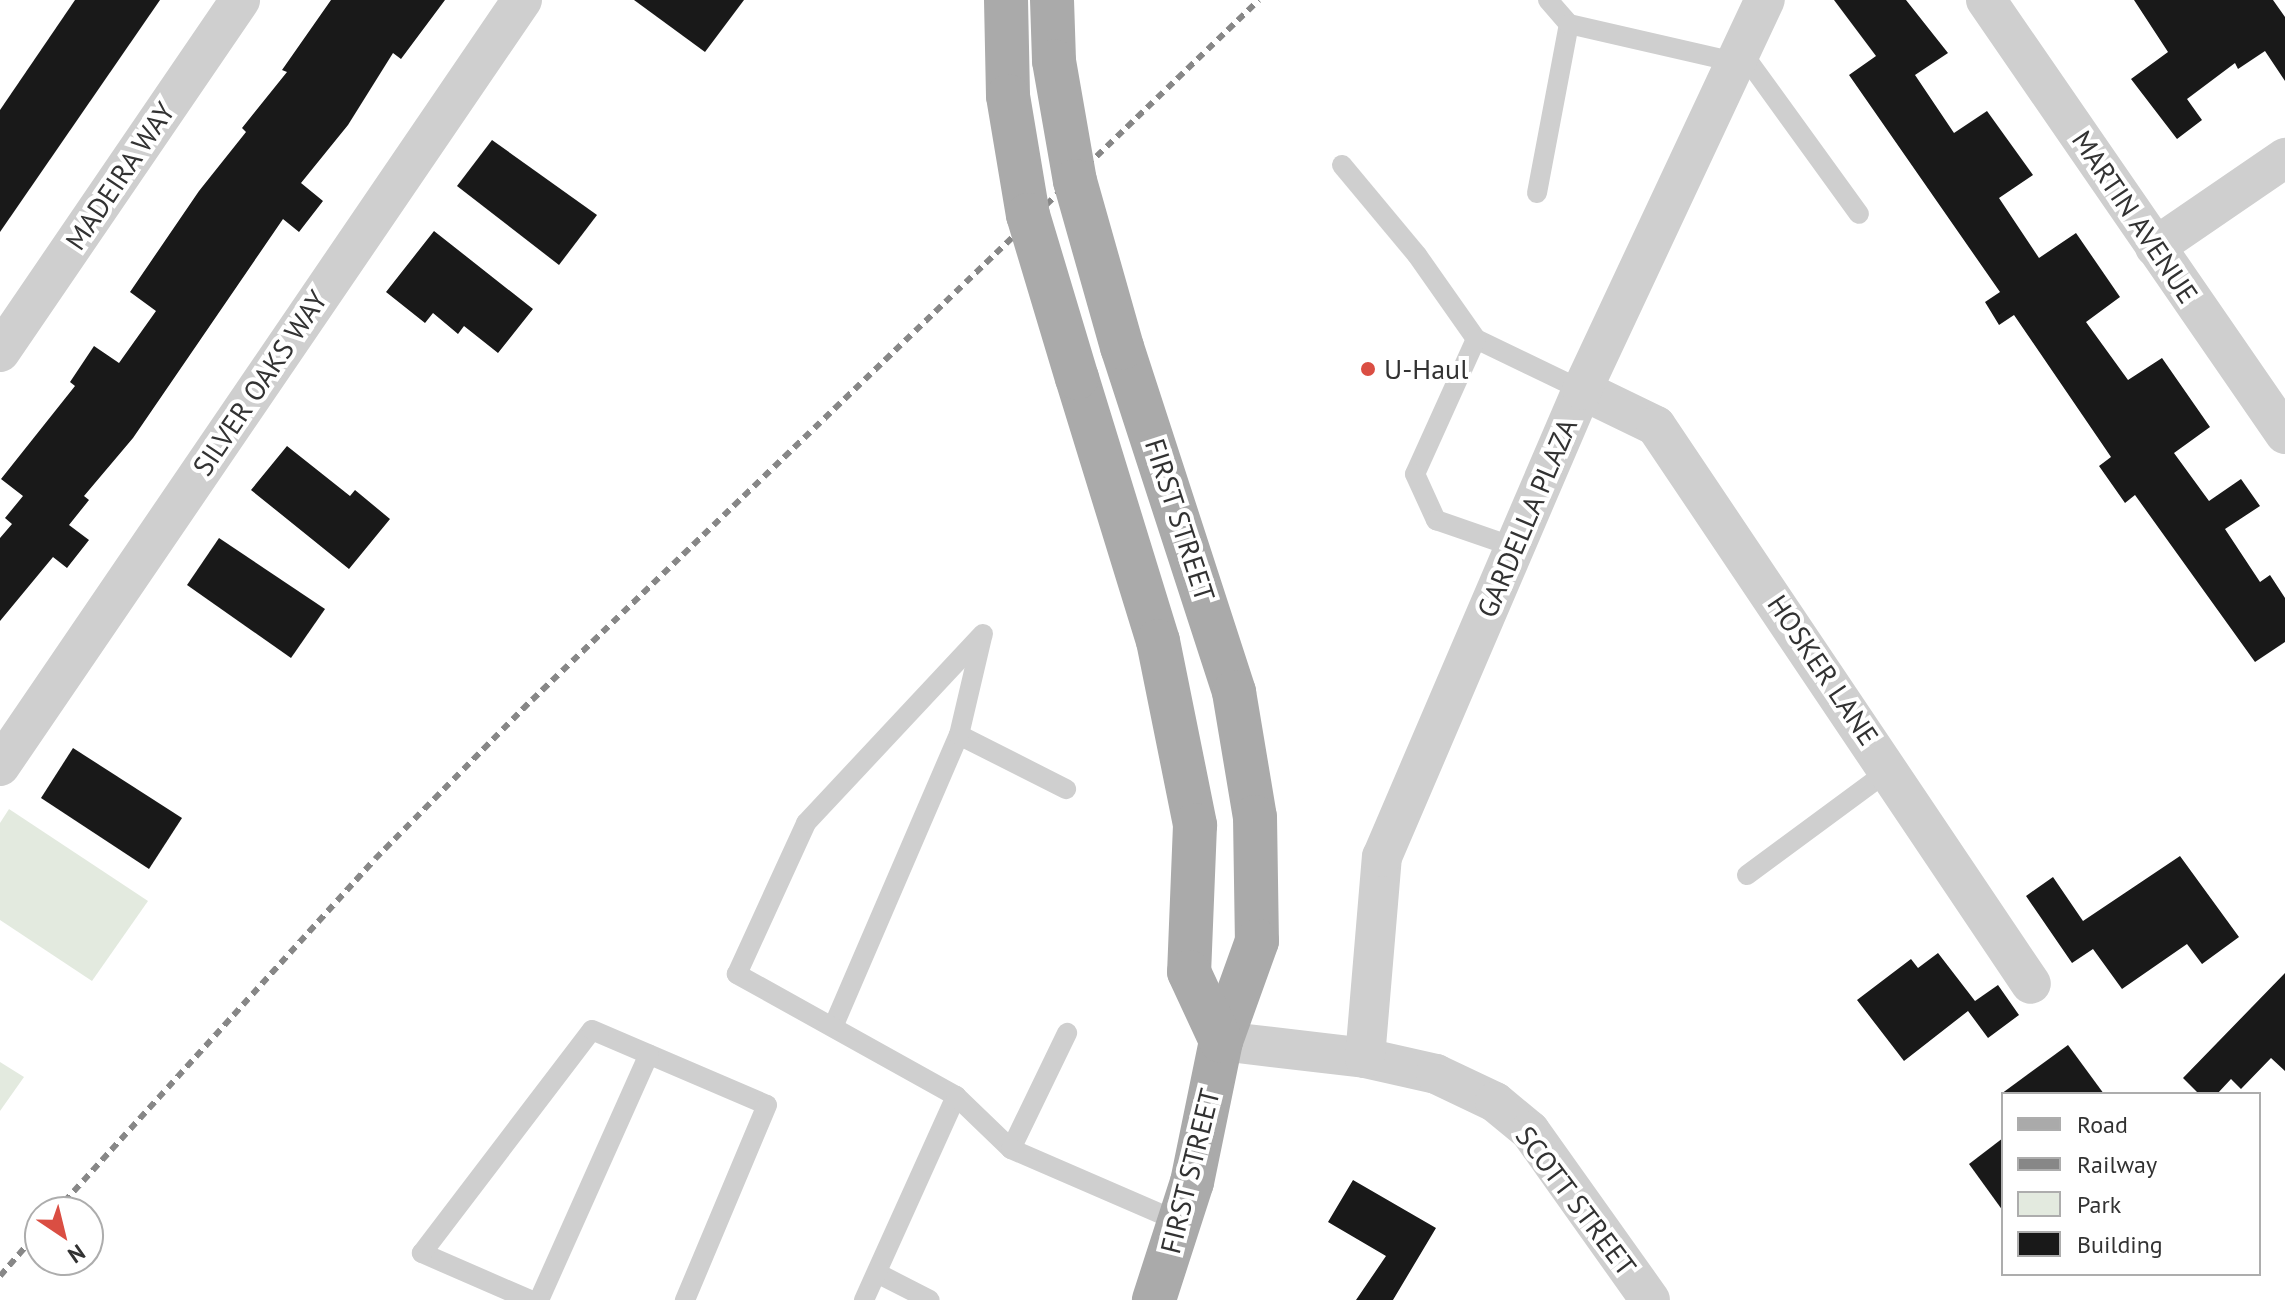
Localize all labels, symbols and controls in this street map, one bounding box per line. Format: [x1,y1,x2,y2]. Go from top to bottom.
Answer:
street label: MADEIRA WAY [58,95,182,257]
street label: MARTIN AVENUE [2065,124,2205,310]
street label: SILVER OAKS WAY [186,284,334,482]
place label: U-Haul [1384,352,1468,386]
marker: U-Haul [1359,360,1377,378]
street label: GARDELLA PLAZA [1470,413,1584,623]
street label: FIRST STREET [1138,434,1222,606]
street label: HOSKER LANE [1760,589,1886,751]
street label: FIRST STREET [1153,1085,1227,1257]
legend [2001,1092,2261,1276]
text: Road [2077,1109,2128,1140]
street label: SCOTT STREET [1509,1119,1643,1283]
text: Railway [2077,1149,2157,1180]
text: Park [2077,1189,2121,1220]
north arrow [24,1196,104,1276]
text: Building [2077,1229,2163,1260]
text: N [63,1238,91,1270]

